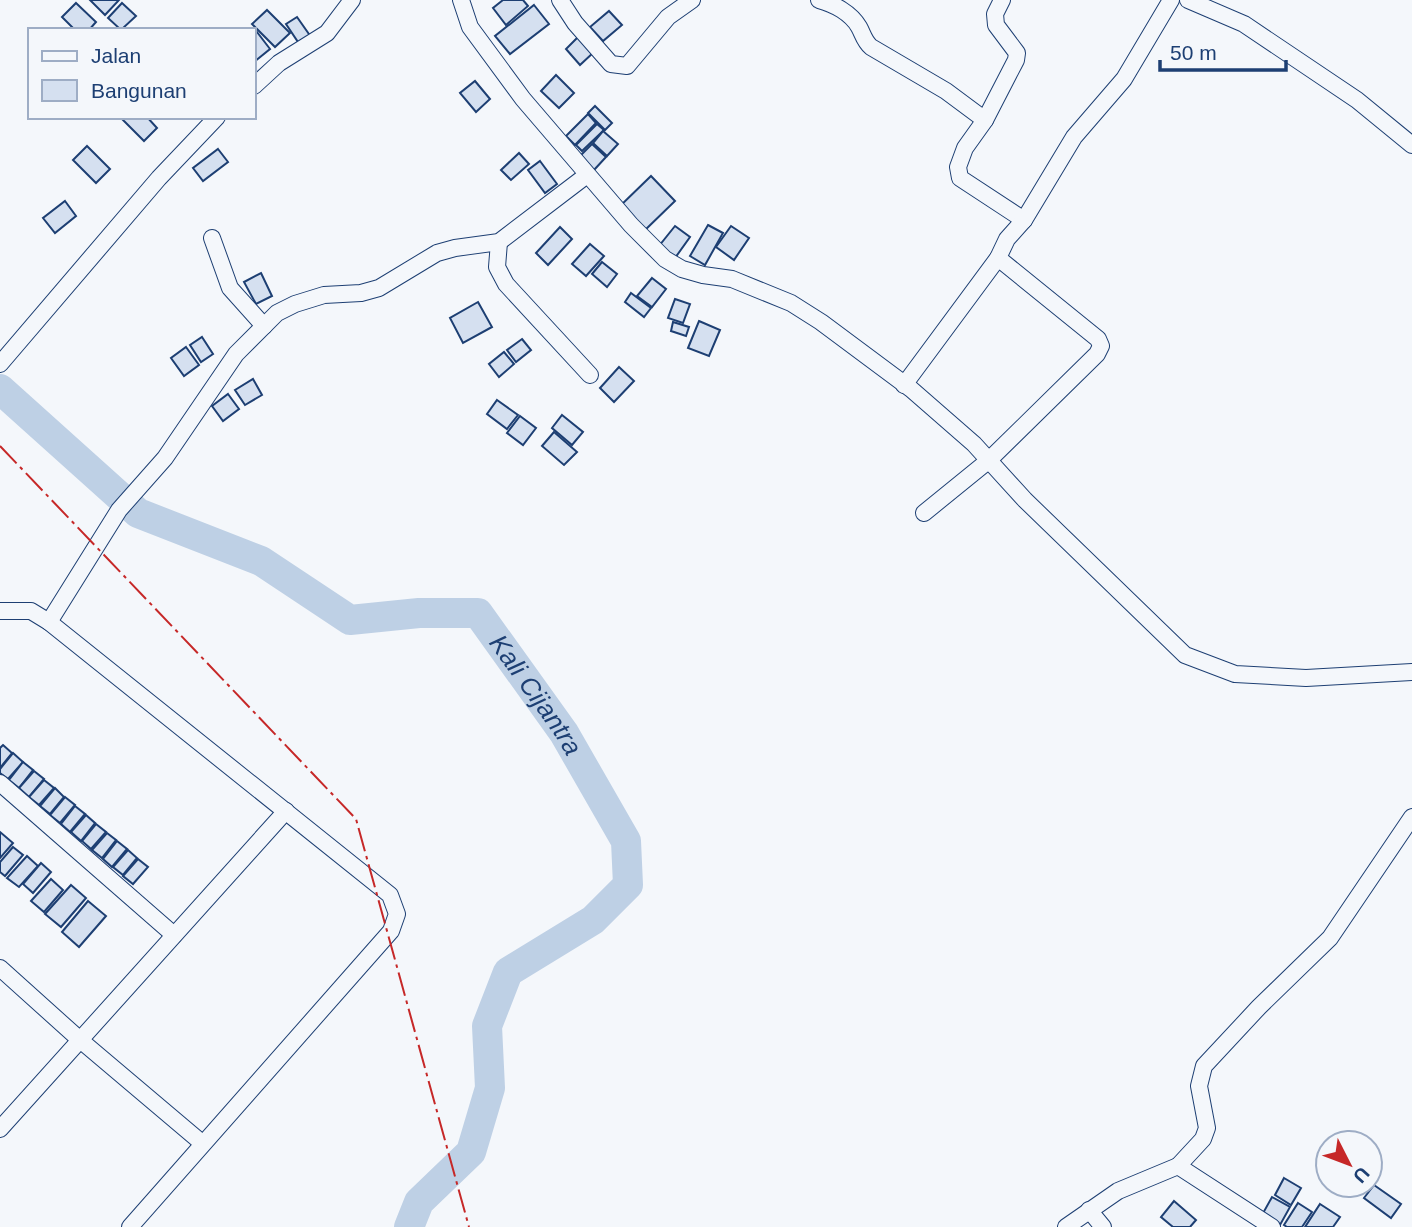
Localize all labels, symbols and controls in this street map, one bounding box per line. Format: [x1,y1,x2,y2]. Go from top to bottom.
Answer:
legend [28,28,256,119]
scale bar [1160,28,1286,72]
text: 50 m [1170,41,1217,64]
text: Jalan [91,44,141,67]
text: Bangunan [91,79,187,102]
water label: Kali Cijantra [483,629,588,760]
north arrow [1314,1129,1384,1199]
text: U [1349,1163,1374,1187]

